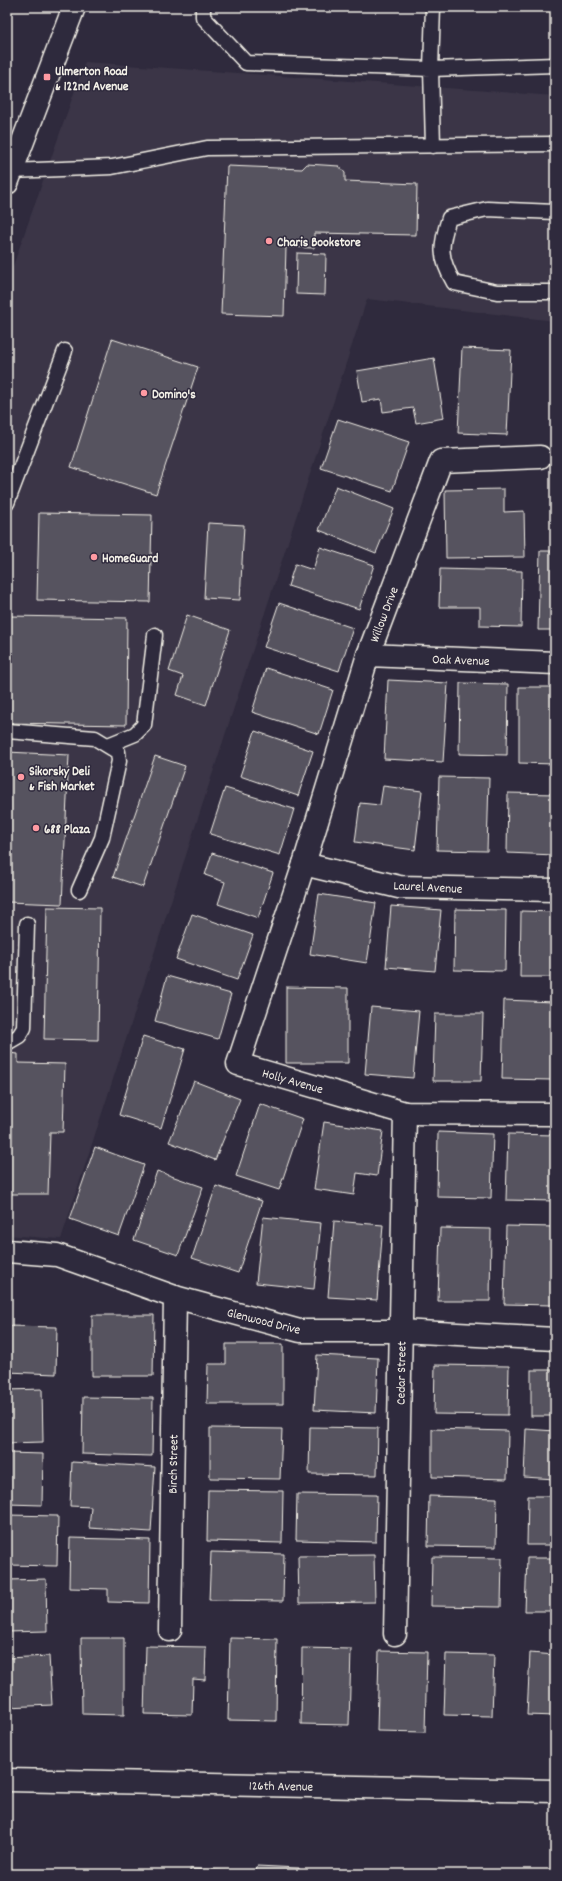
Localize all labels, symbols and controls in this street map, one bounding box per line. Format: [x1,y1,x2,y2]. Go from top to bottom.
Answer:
place label: Ulmerton Road & 122nd Avenue [55,63,129,97]
marker: Ulmerton Road & 122nd Avenue [42,72,52,82]
place label: Charis Bookstore [277,234,361,253]
marker: Charis Bookstore [264,236,274,246]
place label: Domino's [152,386,196,405]
marker: Domino's [139,388,149,398]
place label: HomeGuard [102,550,158,569]
marker: HomeGuard [89,552,99,562]
street label: Willow Drive [366,584,405,645]
street label: Oak Avenue [432,651,490,672]
place label: Sikorsky Deli & Fish Market [29,763,95,797]
marker: Sikorsky Deli & Fish Market [16,772,26,782]
place label: 688 Plaza [44,821,91,840]
marker: 688 Plaza [31,823,41,833]
street label: Laurel Avenue [393,877,463,900]
street label: Holly Avenue [260,1065,325,1100]
street label: Glenwood Drive [224,1304,303,1341]
street label: Cedar Street [392,1341,413,1405]
street label: Birch Street [164,1434,185,1494]
street label: 126th Avenue [249,1777,313,1798]

